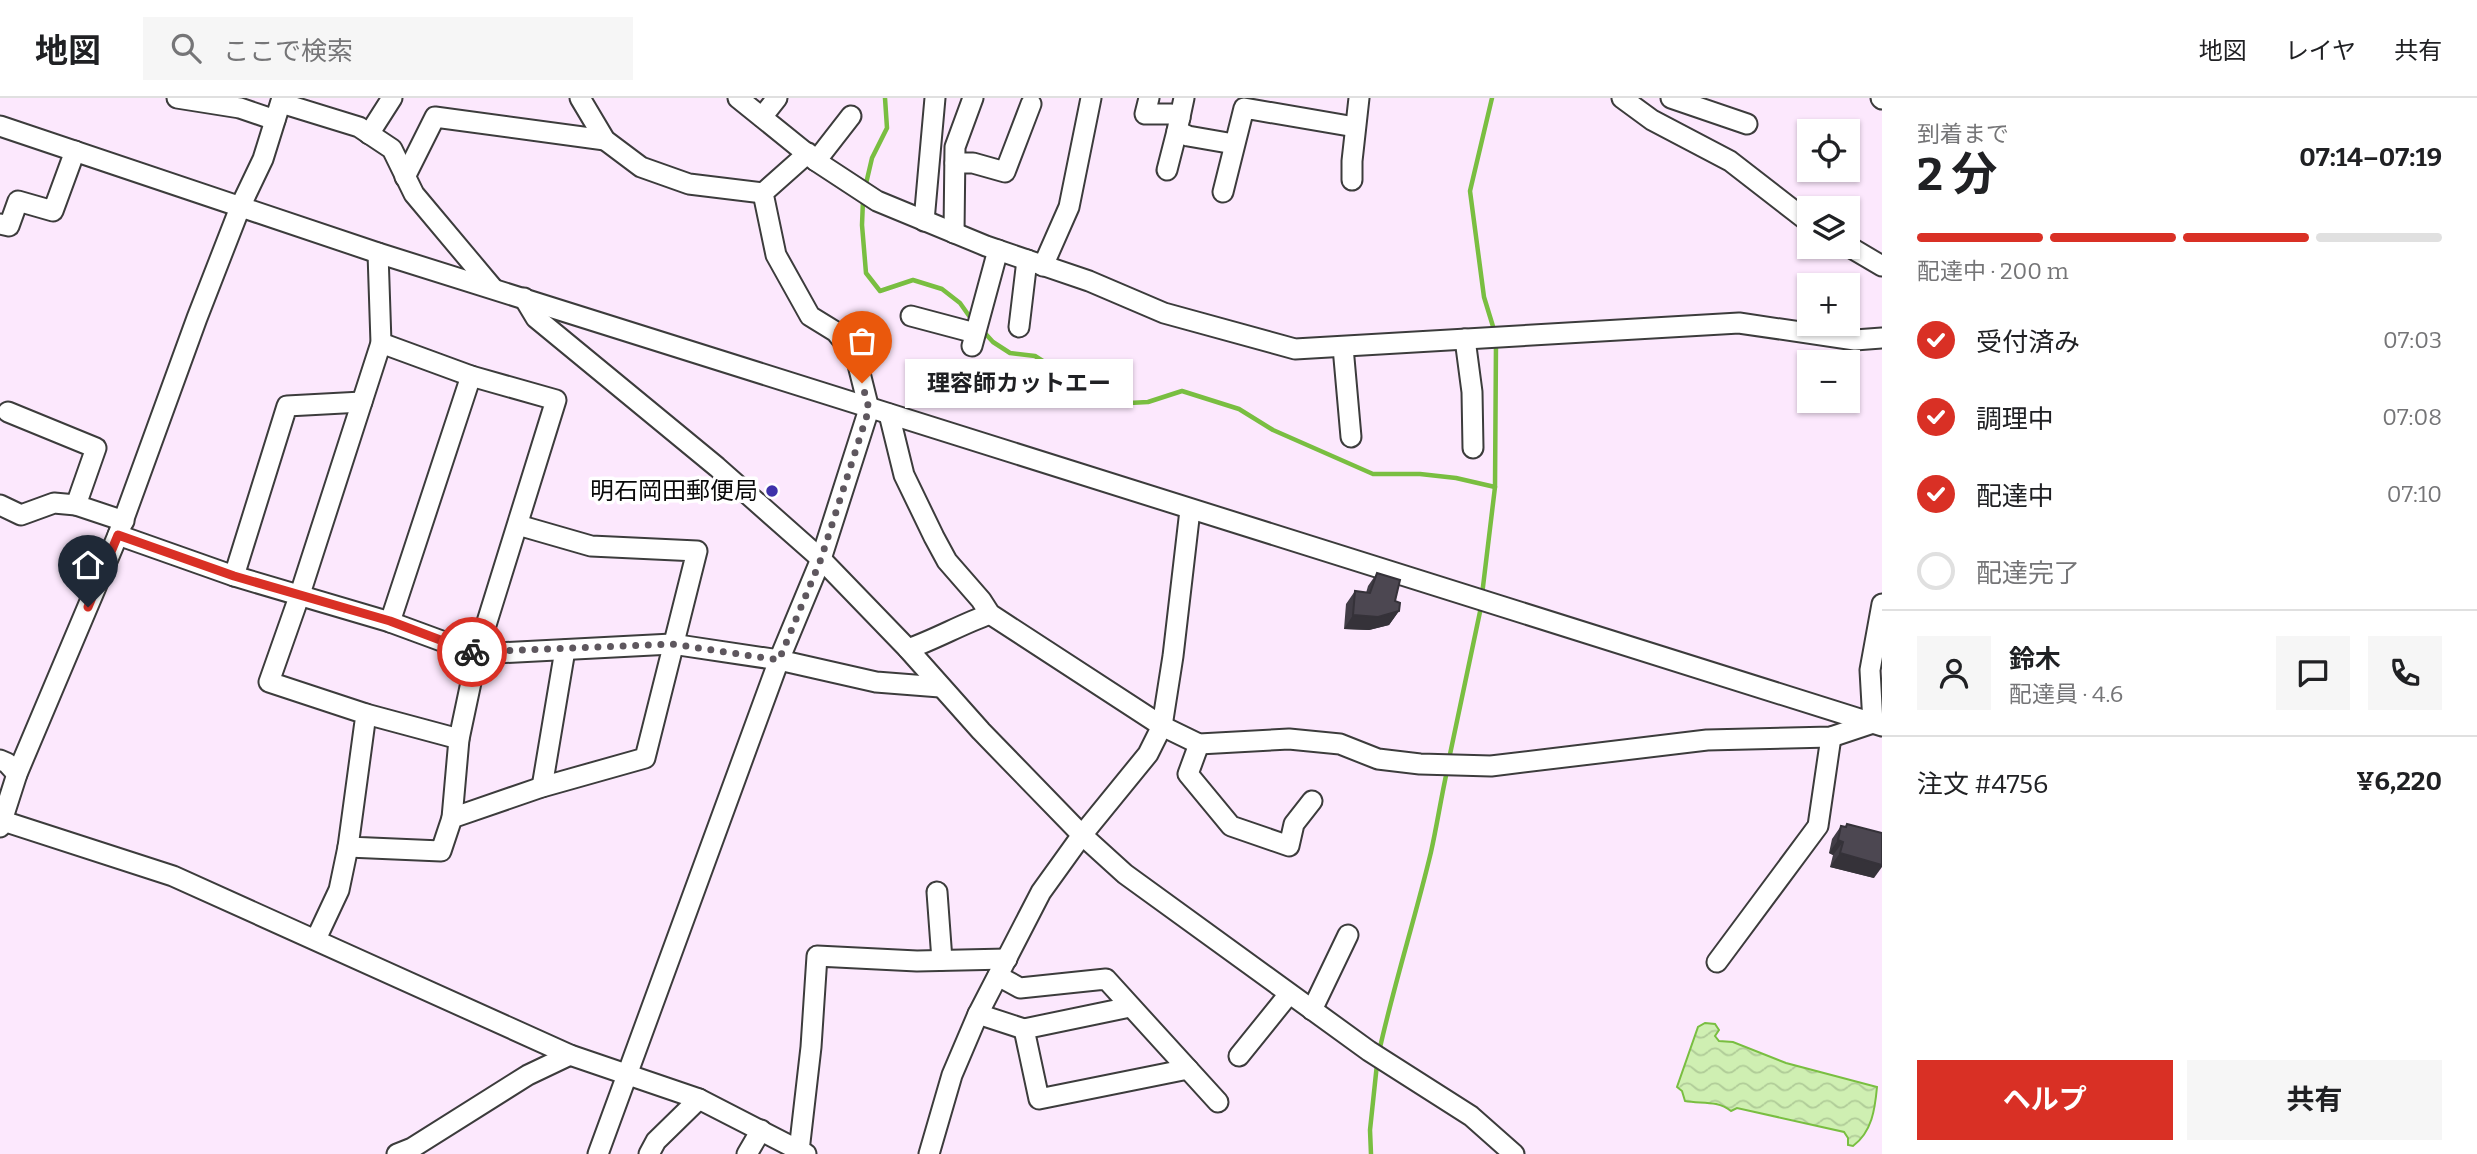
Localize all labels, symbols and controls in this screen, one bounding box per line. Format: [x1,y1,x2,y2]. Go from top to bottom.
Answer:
search box [143,17,633,80]
icon: search [167,29,205,67]
text: 地図 [35,31,101,71]
text: ここで検索 [223,36,353,67]
text: 地図 [2199,37,2247,65]
text: レイヤ [2285,37,2356,65]
text: 共有 [2394,37,2442,65]
map controls [1797,119,1860,413]
button: locate [1797,119,1860,182]
text: 到着まで [1917,120,2009,148]
text: 07:14–07:19 [2299,142,2442,173]
text: 2 分 [1917,147,1997,202]
button: layers [1797,196,1860,259]
text: 配達中 · 200 m [1917,257,2069,285]
button: + [1797,273,1860,336]
pin [832,311,892,383]
icon: check [1917,321,1955,359]
icon: bag [843,322,881,360]
text: 07:03 [2383,326,2442,354]
text: 受付済み [1976,327,2080,358]
button: − [1797,350,1860,413]
callout: 理容師カットエー [904,358,1132,408]
text: 理容師カットエー [927,369,1111,397]
icon: check [1917,398,1955,436]
text: 07:08 [2382,403,2442,431]
text: 調理中 [1976,404,2054,435]
icon: check [1917,475,1955,513]
place label: 明石岡田郵便局 [590,477,758,505]
text: 07:10 [2387,480,2442,508]
text: 配達中 [1976,481,2054,512]
marker: 明石岡田郵便局 [764,483,780,499]
pin [58,535,118,607]
icon: home [69,546,107,584]
text: 配達完了 [1976,558,2080,589]
courier [437,617,507,687]
icon: bike [453,633,491,671]
button: person [1917,636,1991,710]
button: chat [2276,636,2350,710]
button: phone [2368,636,2442,710]
text: 鈴木 [2009,644,2061,675]
text: 配達員 · 4.6 [2009,680,2123,708]
text: ¥6,220 [2356,766,2442,797]
text: 注文 #4756 [1917,769,2048,800]
button: ヘルプ [1917,1060,2173,1140]
button: 共有 [2187,1060,2442,1140]

